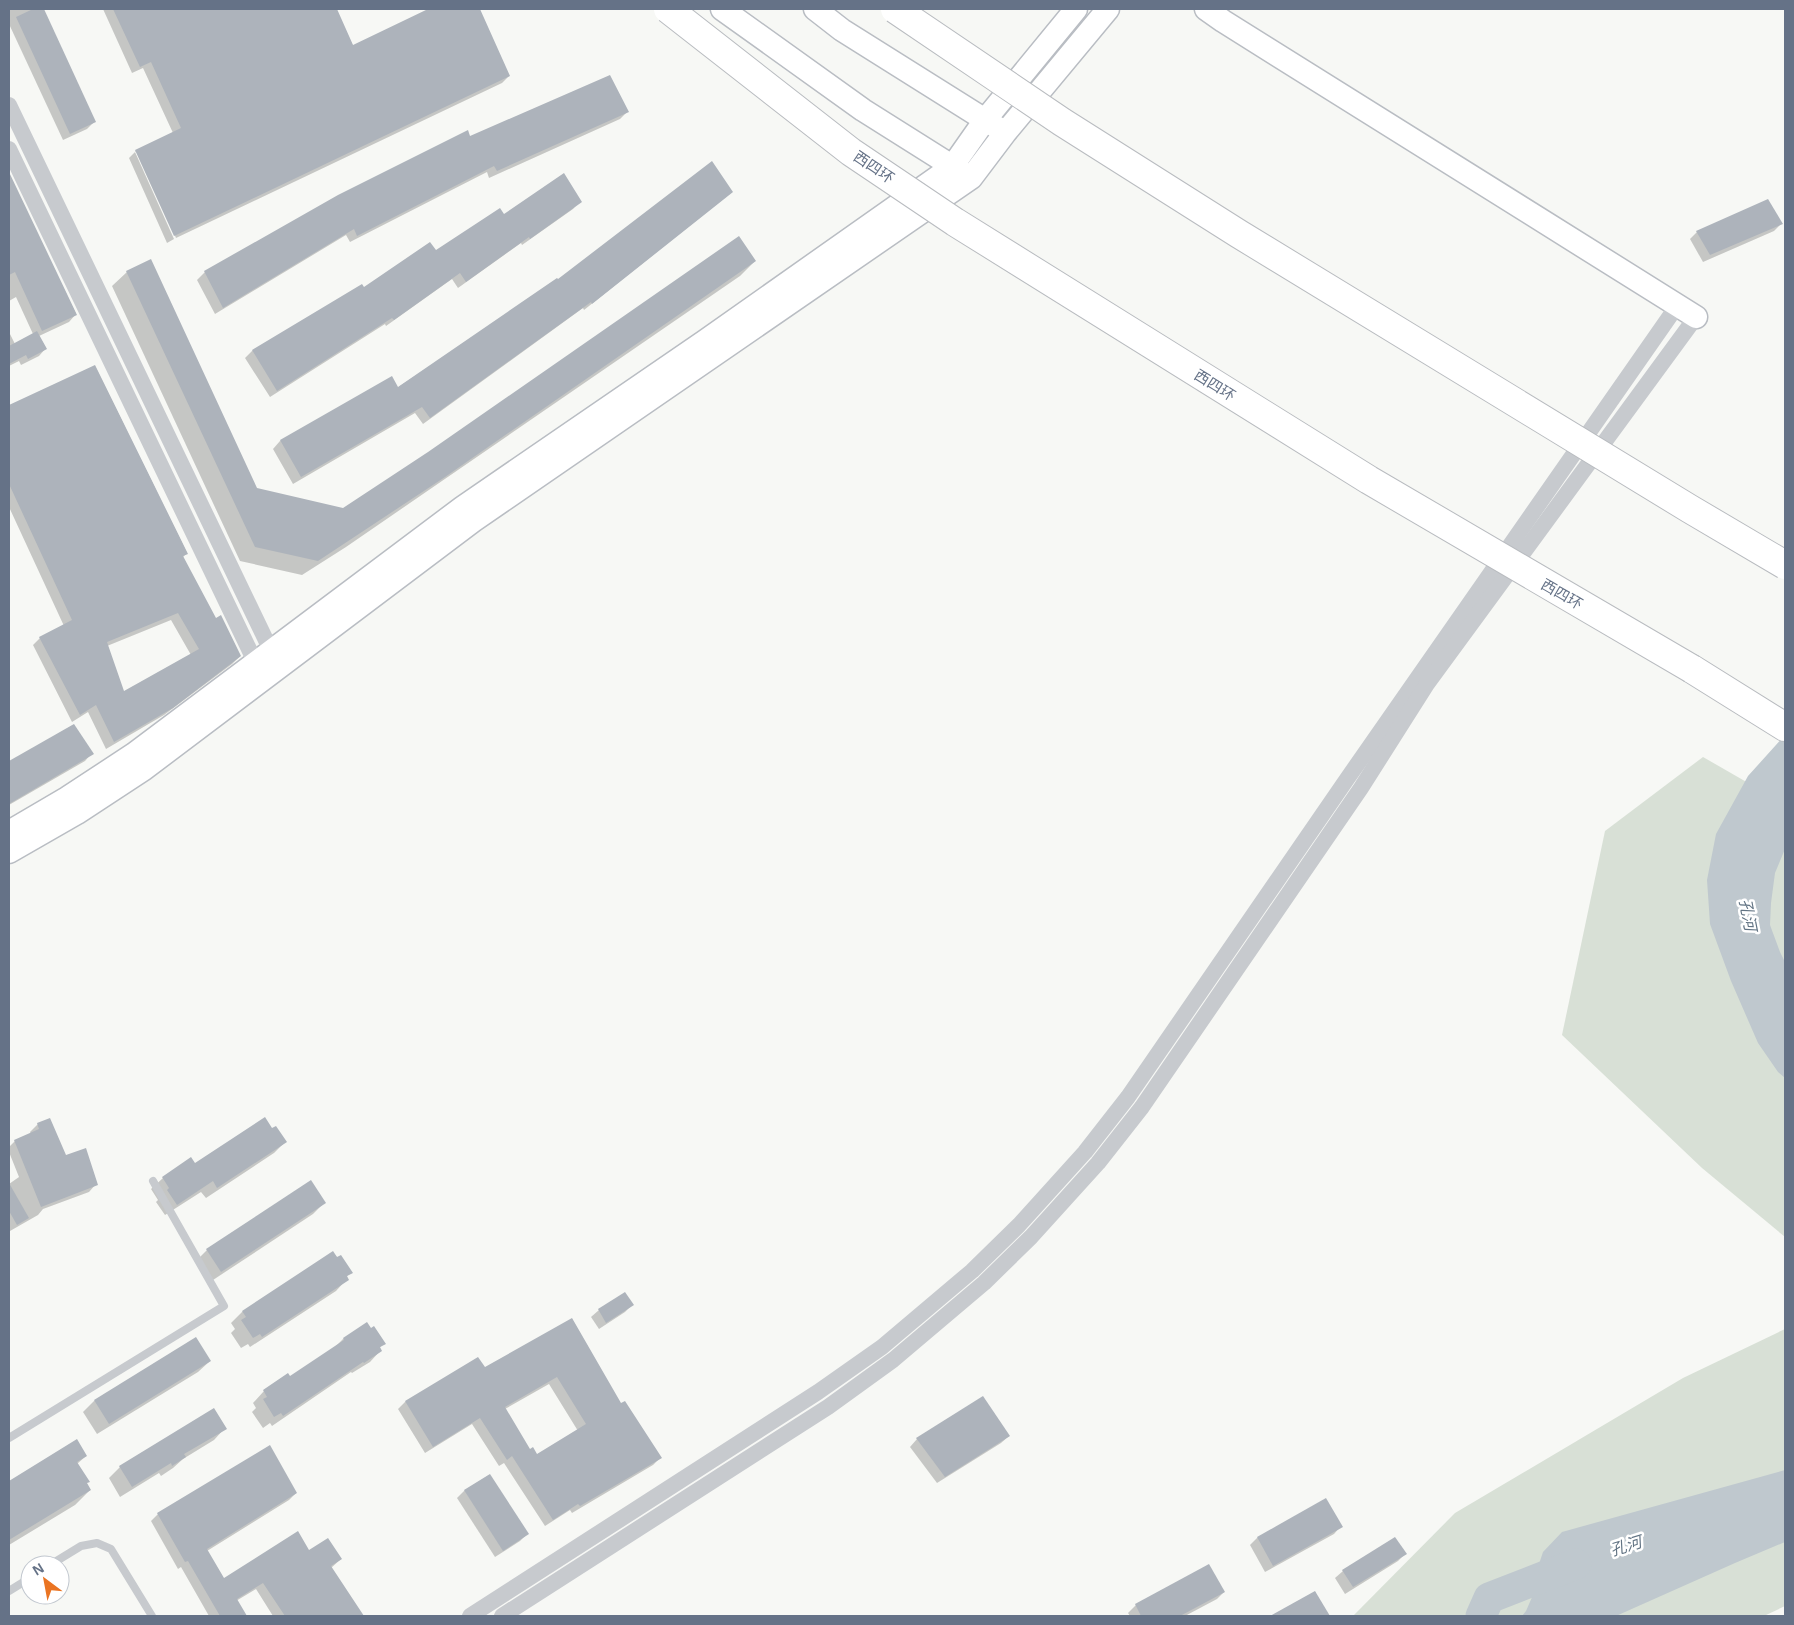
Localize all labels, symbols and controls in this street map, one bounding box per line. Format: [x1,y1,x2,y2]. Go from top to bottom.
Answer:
street label: 西四环 [851,147,897,187]
street label: 西四环 [1191,366,1239,404]
street label: 西四环 [1538,575,1586,613]
water label: 孔河 [1737,898,1760,935]
water label: 孔河 [1608,1532,1647,1559]
north arrow [20,1555,70,1605]
text: N [30,1560,47,1578]

